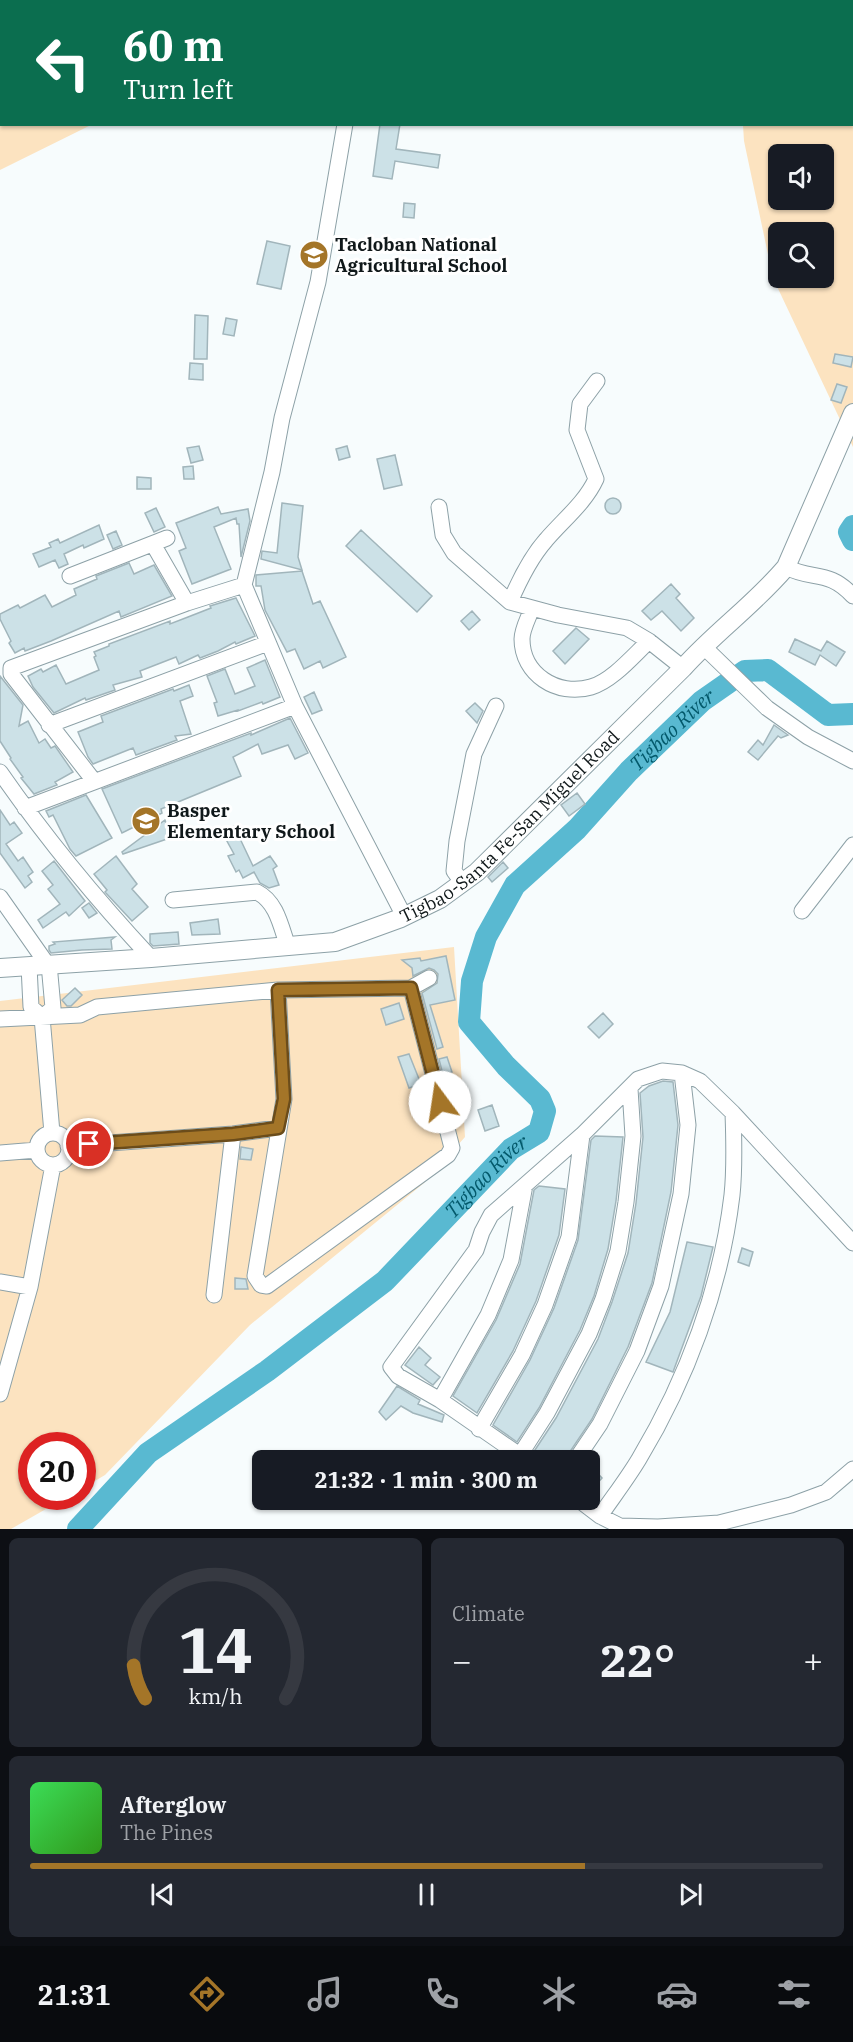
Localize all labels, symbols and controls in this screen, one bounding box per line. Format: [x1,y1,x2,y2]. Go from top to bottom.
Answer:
text: 60 m [123,18,224,73]
icon: left [24,24,102,102]
text: Turn left [123,71,234,106]
map controls [768,144,834,288]
button: sound [768,144,834,210]
button: search [768,222,834,288]
place label: Tacloban National Agricultural School [335,233,507,277]
school or university icon: Tacloban National Agricultural School [298,239,330,271]
water label: Tigbao River [623,682,721,777]
street label: Tigbao-Santa Fe-San Miguel Road [396,725,624,928]
place label: Basper Elementary School [167,799,335,843]
school or university icon: Basper Elementary School [130,805,162,837]
position arrow [408,1070,472,1134]
pin [63,1118,114,1169]
icon: arrive [72,1127,105,1160]
water label: Tigbao River [438,1127,534,1224]
speed limit sign: 20 [18,1432,96,1510]
text: 21:32 · 1 min · 300 m [314,1465,538,1494]
text: Climate [452,1600,525,1627]
text: 14 [178,1609,253,1690]
text: 22° [600,1631,675,1689]
text: − [452,1639,472,1682]
text: + [803,1639,823,1682]
text: km/h [188,1683,243,1711]
text: Afterglow [120,1790,227,1819]
text: The Pines [120,1819,213,1846]
icon: previous [146,1878,179,1911]
icon: pause [410,1878,443,1911]
icon: next [674,1878,707,1911]
icon: directions [186,1973,228,2015]
icon: music [304,1973,346,2015]
icon: phone [421,1973,463,2015]
icon: climate [538,1973,580,2015]
icon: car [656,1973,698,2015]
icon: filters [773,1973,815,2015]
text: 21:31 [38,1977,111,2012]

